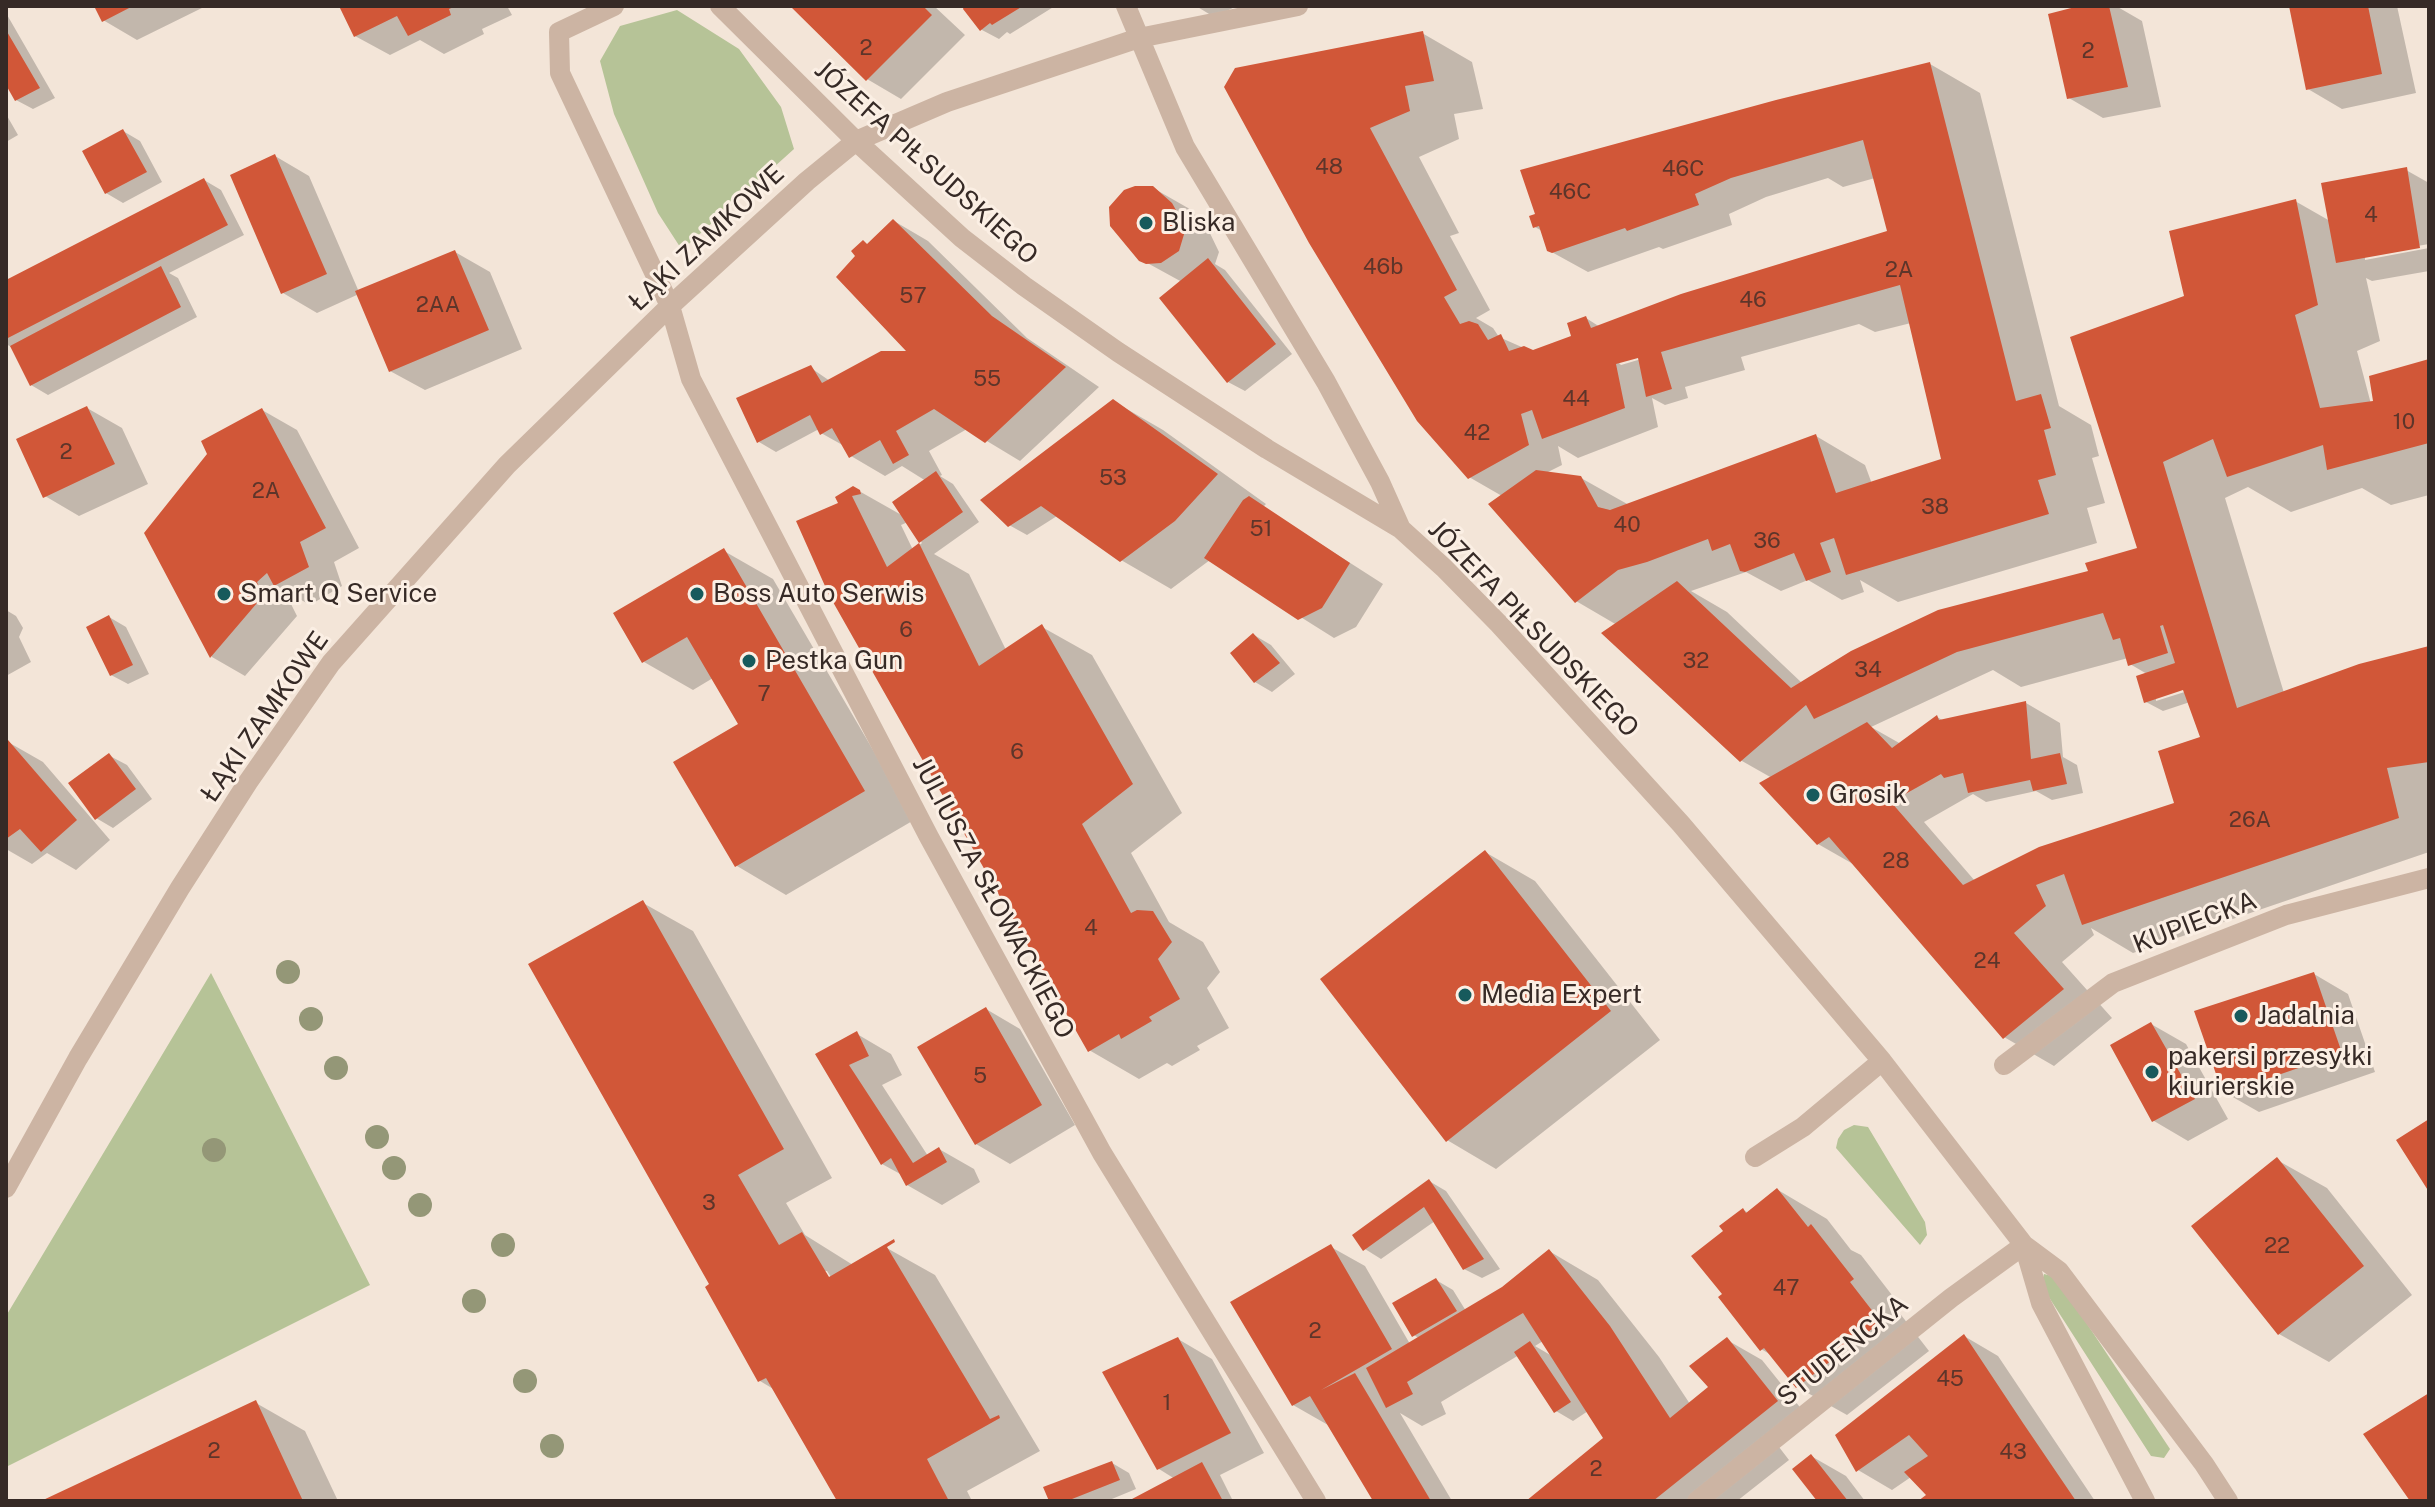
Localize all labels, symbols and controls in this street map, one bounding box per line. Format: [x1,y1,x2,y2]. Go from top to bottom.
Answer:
house number: 2 [859,35,873,61]
house number: 2 [2081,38,2095,64]
street label: JÓZEFA PIŁSUDSKIEGO [808,55,1044,271]
house number: 48 [1315,154,1343,180]
house number: 46C [1662,156,1704,182]
street label: ŁĄKI ZAMKOWE [623,158,791,318]
house number: 46C [1549,179,1591,205]
house number: 4 [2364,202,2378,228]
place label: Bliska [1162,207,1235,239]
marker: Bliska [1137,214,1155,232]
house number: 46b [1363,254,1403,280]
house number: 2A [1885,257,1913,283]
house number: 57 [899,283,927,309]
house number: 46 [1739,287,1767,313]
house number: 2AA [416,292,460,318]
house number: 55 [973,366,1001,392]
house number: 44 [1562,386,1590,412]
house number: 10 [2393,409,2415,435]
house number: 42 [1464,420,1490,446]
house number: 2 [59,439,73,465]
house number: 53 [1099,465,1127,491]
house number: 2A [252,478,280,504]
house number: 38 [1921,494,1949,520]
house number: 40 [1613,512,1641,538]
street label: JÓZEFA PIŁSUDSKIEGO [1421,514,1645,744]
house number: 51 [1249,516,1273,542]
house number: 36 [1753,528,1781,554]
place label: Smart Q Service [240,578,437,610]
place label: Boss Auto Serwis [713,578,924,610]
marker: Smart Q Service [215,585,233,603]
marker: Boss Auto Serwis [688,585,706,603]
house number: 6 [899,617,913,643]
street label: ŁĄKI ZAMKOWE [195,626,335,808]
place label: Pestka Gun [765,645,903,677]
house number: 32 [1683,648,1709,674]
marker: Pestka Gun [740,652,758,670]
house number: 34 [1854,657,1882,683]
house number: 7 [757,681,771,707]
house number: 6 [1010,739,1024,765]
street label: JULIUSZA SŁOWACKIEGO [905,752,1081,1044]
place label: Grosik [1829,779,1907,811]
marker: Grosik [1804,786,1822,804]
house number: 26A [2229,807,2271,833]
house number: 28 [1882,848,1910,874]
street label: KUPIECKA [2129,885,2261,961]
house number: 4 [1084,915,1098,941]
house number: 24 [1974,948,2000,974]
place label: Media Expert [1481,979,1642,1011]
marker: Media Expert [1456,986,1474,1004]
place label: Jadalnia [2257,1000,2355,1032]
marker: Jadalnia [2232,1007,2250,1025]
place label: pakersi przesyłki kiurierskie [2168,1041,2372,1102]
house number: 5 [973,1063,987,1089]
marker: pakersi przesyłki kiurierskie [2143,1063,2161,1081]
house number: 3 [702,1190,716,1216]
house number: 22 [2264,1233,2290,1259]
house number: 47 [1772,1275,1800,1301]
street label: STUDENCKA [1771,1289,1915,1413]
house number: 2 [1308,1318,1322,1344]
house number: 45 [1936,1366,1964,1392]
house number: 1 [1163,1390,1171,1416]
house number: 2 [207,1438,221,1464]
house number: 43 [1999,1439,2027,1465]
house number: 2 [1589,1456,1603,1482]

